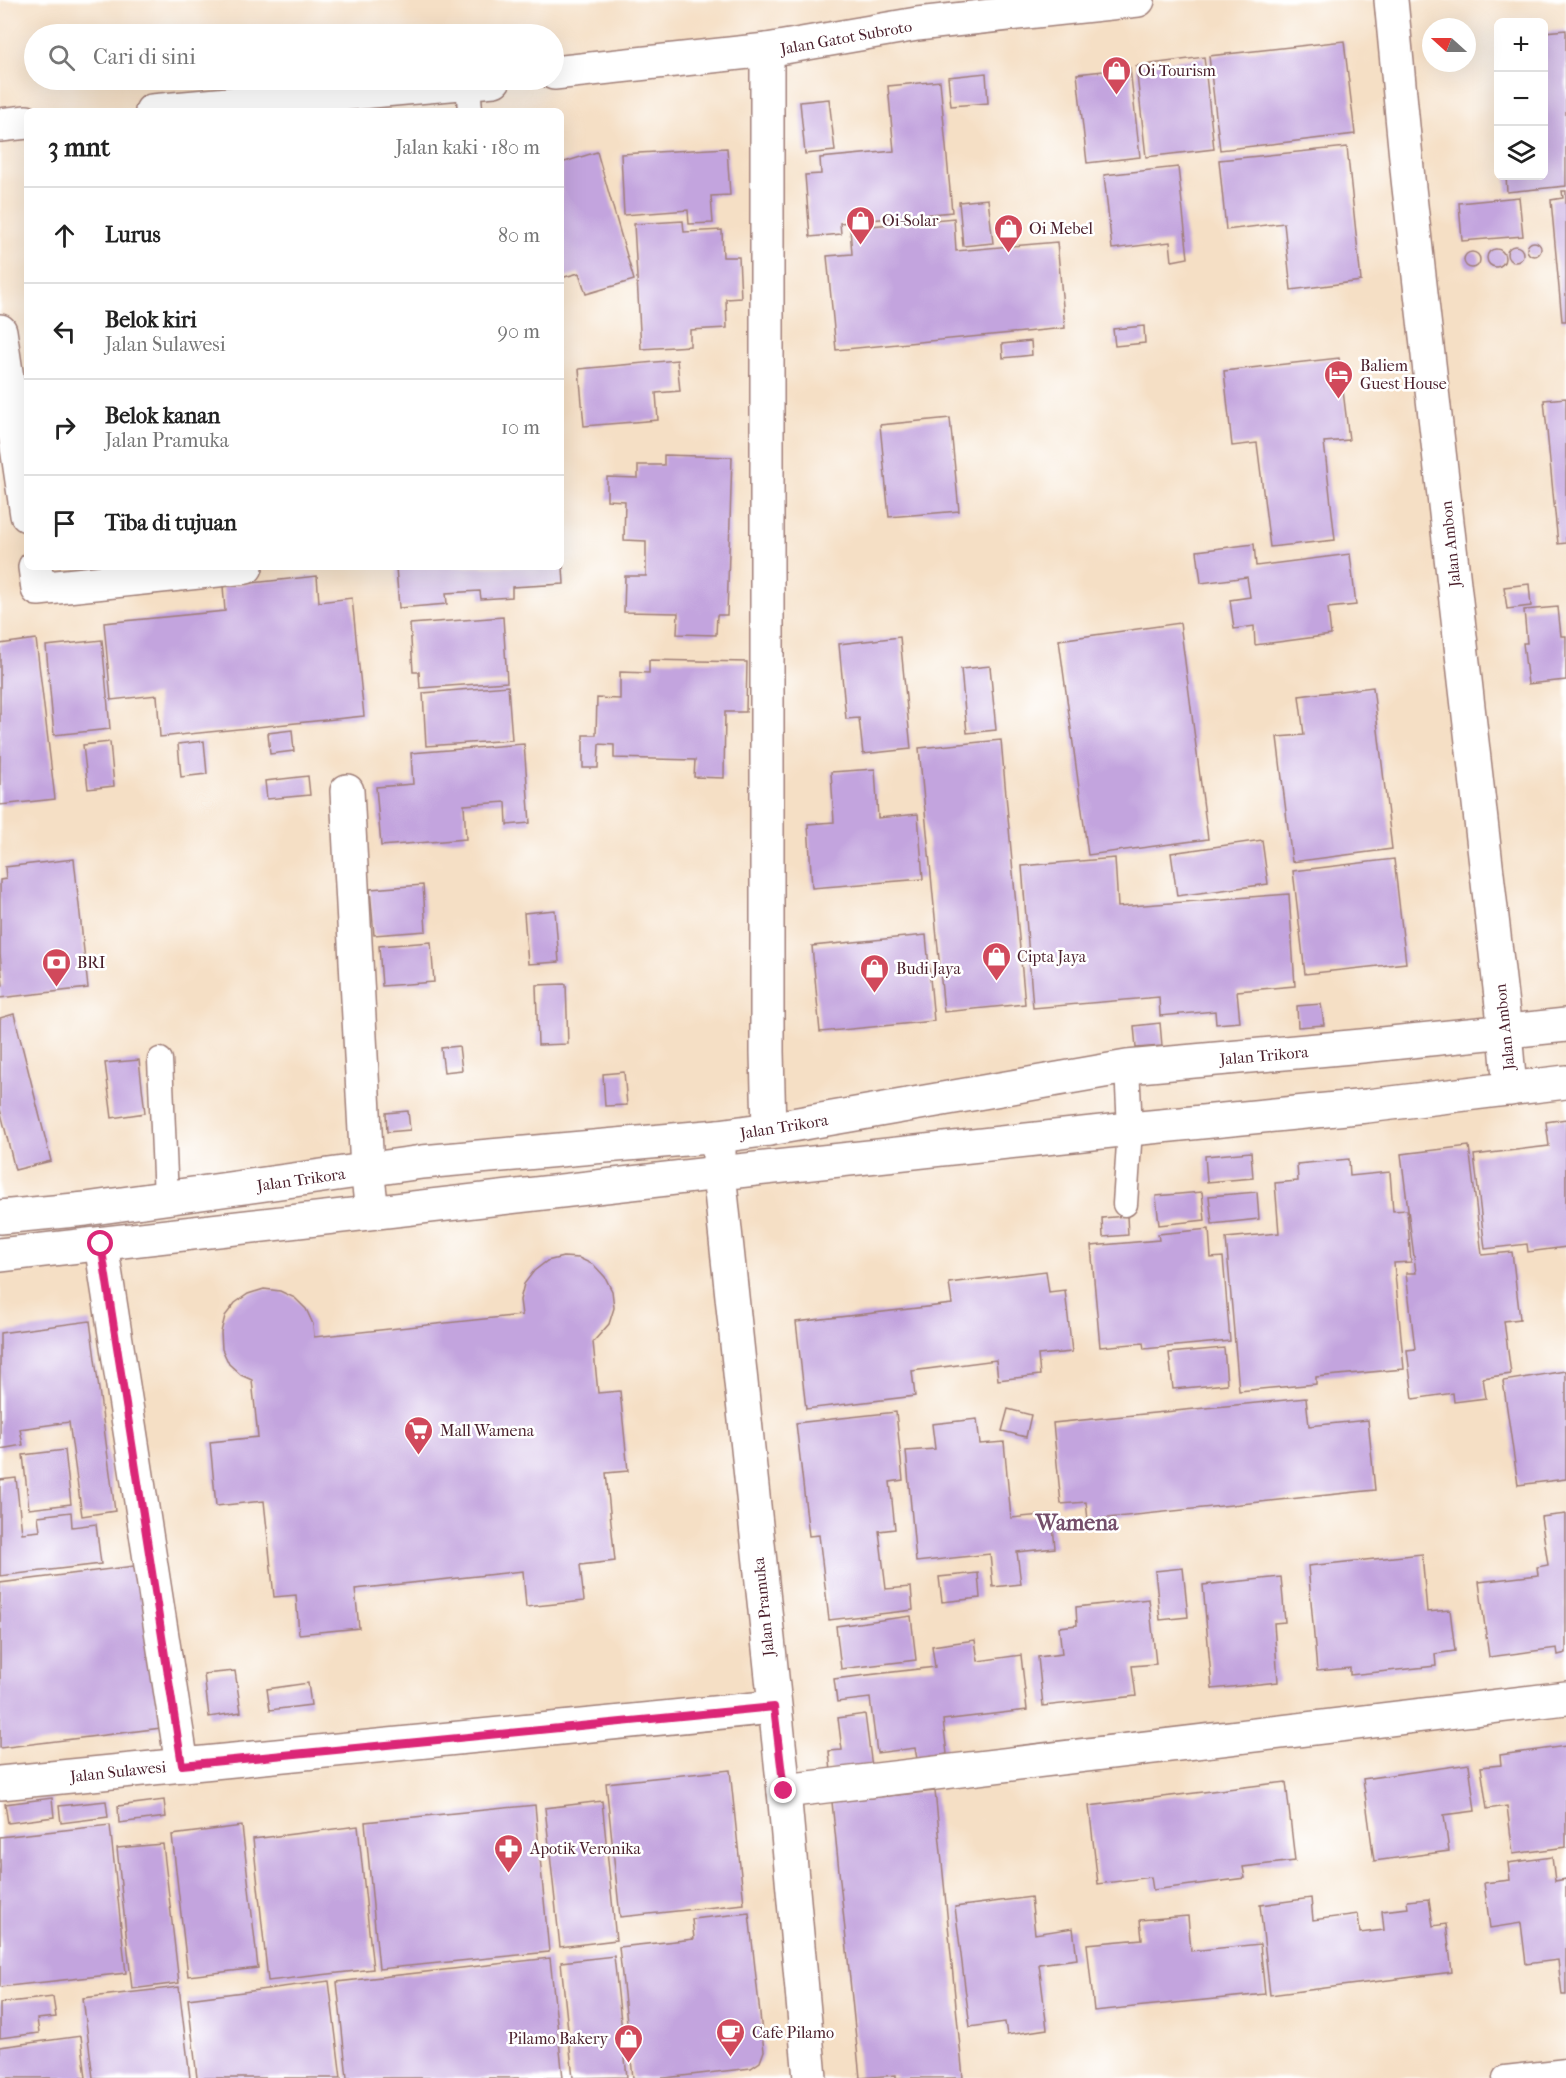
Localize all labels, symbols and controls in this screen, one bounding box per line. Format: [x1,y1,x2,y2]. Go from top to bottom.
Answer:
street label: Jalan Gatot Subroto [777,17,913,59]
north arrow [1422,18,1476,72]
map controls [1494,18,1548,180]
button: + [1494,18,1548,72]
search box [24,24,564,90]
icon: search [45,41,78,74]
text: Cari di sini [93,44,196,70]
shop icon: Oi Tourism [1101,54,1133,96]
place label: Oi Tourism [1138,61,1217,80]
button: − [1494,72,1548,126]
button: layers [1494,126,1548,180]
text: 3 mnt [48,132,110,163]
text: Jalan kaki · 180 m [396,136,540,159]
shop icon: Oi-Solar [845,204,877,246]
place label: Oi-Solar [882,211,939,230]
shop icon: Oi Mebel [992,212,1024,254]
icon: ahead [48,219,81,252]
place label: Oi Mebel [1029,219,1093,238]
text: Lurus [105,222,161,248]
text: 80 m [498,224,540,247]
text: Belok kiri [105,307,197,333]
icon: left [48,315,81,348]
text: 90 m [498,320,540,343]
text: Jalan Sulawesi [105,333,226,356]
place label: Baliem Guest House [1360,356,1447,393]
hotel icon: Baliem Guest House [1323,358,1355,400]
text: Belok kanan [105,403,220,429]
icon: right [48,411,81,444]
text: 10 m [501,416,540,439]
text: Jalan Pramuka [105,429,229,452]
street label: Jalan Ambon [1436,499,1465,590]
icon: arrive [48,507,81,540]
text: Tiba di tujuan [105,510,237,536]
shop icon: Cipta Jaya [980,940,1012,982]
bank icon: BRI [40,946,72,988]
place label: Cipta Jaya [1017,947,1087,966]
shop icon: Budi Jaya [859,952,891,994]
place label: BRI [77,953,105,972]
place label: Budi Jaya [896,959,961,978]
street label: Jalan Ambon [1490,982,1519,1073]
street label: Jalan Trikora [1217,1042,1310,1069]
street label: Jalan Trikora [737,1110,830,1143]
street label: Jalan Trikora [254,1164,347,1195]
route start [87,1230,113,1256]
supermarket icon: Mall Wamena [403,1414,435,1456]
place label: Mall Wamena [440,1421,535,1440]
district label: Wamena [1035,1510,1119,1536]
street label: Jalan Pramuka [749,1556,778,1659]
street label: Jalan Sulawesi [67,1757,167,1786]
route end [770,1777,796,1803]
pharmacy icon: Apotik Veronika [493,1832,525,1874]
place label: Apotik Veronika [529,1839,642,1858]
cafe icon: Cafe Pilamo [715,2016,747,2058]
shop icon: Pilamo Bakery [613,2022,645,2064]
place label: Cafe Pilamo [752,2023,834,2042]
place label: Pilamo Bakery [508,2029,608,2048]

